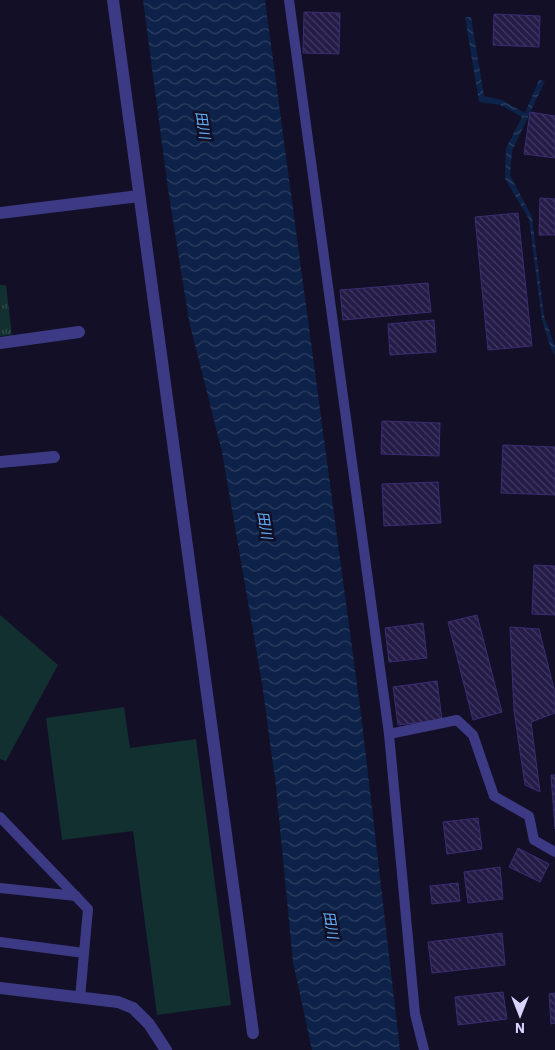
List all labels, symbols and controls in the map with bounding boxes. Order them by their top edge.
water label: 田川 [192,110,214,142]
water label: 田川 [254,510,276,542]
water label: 田川 [320,910,343,942]
north arrow [495,990,545,1040]
text: N [515,1019,525,1037]

